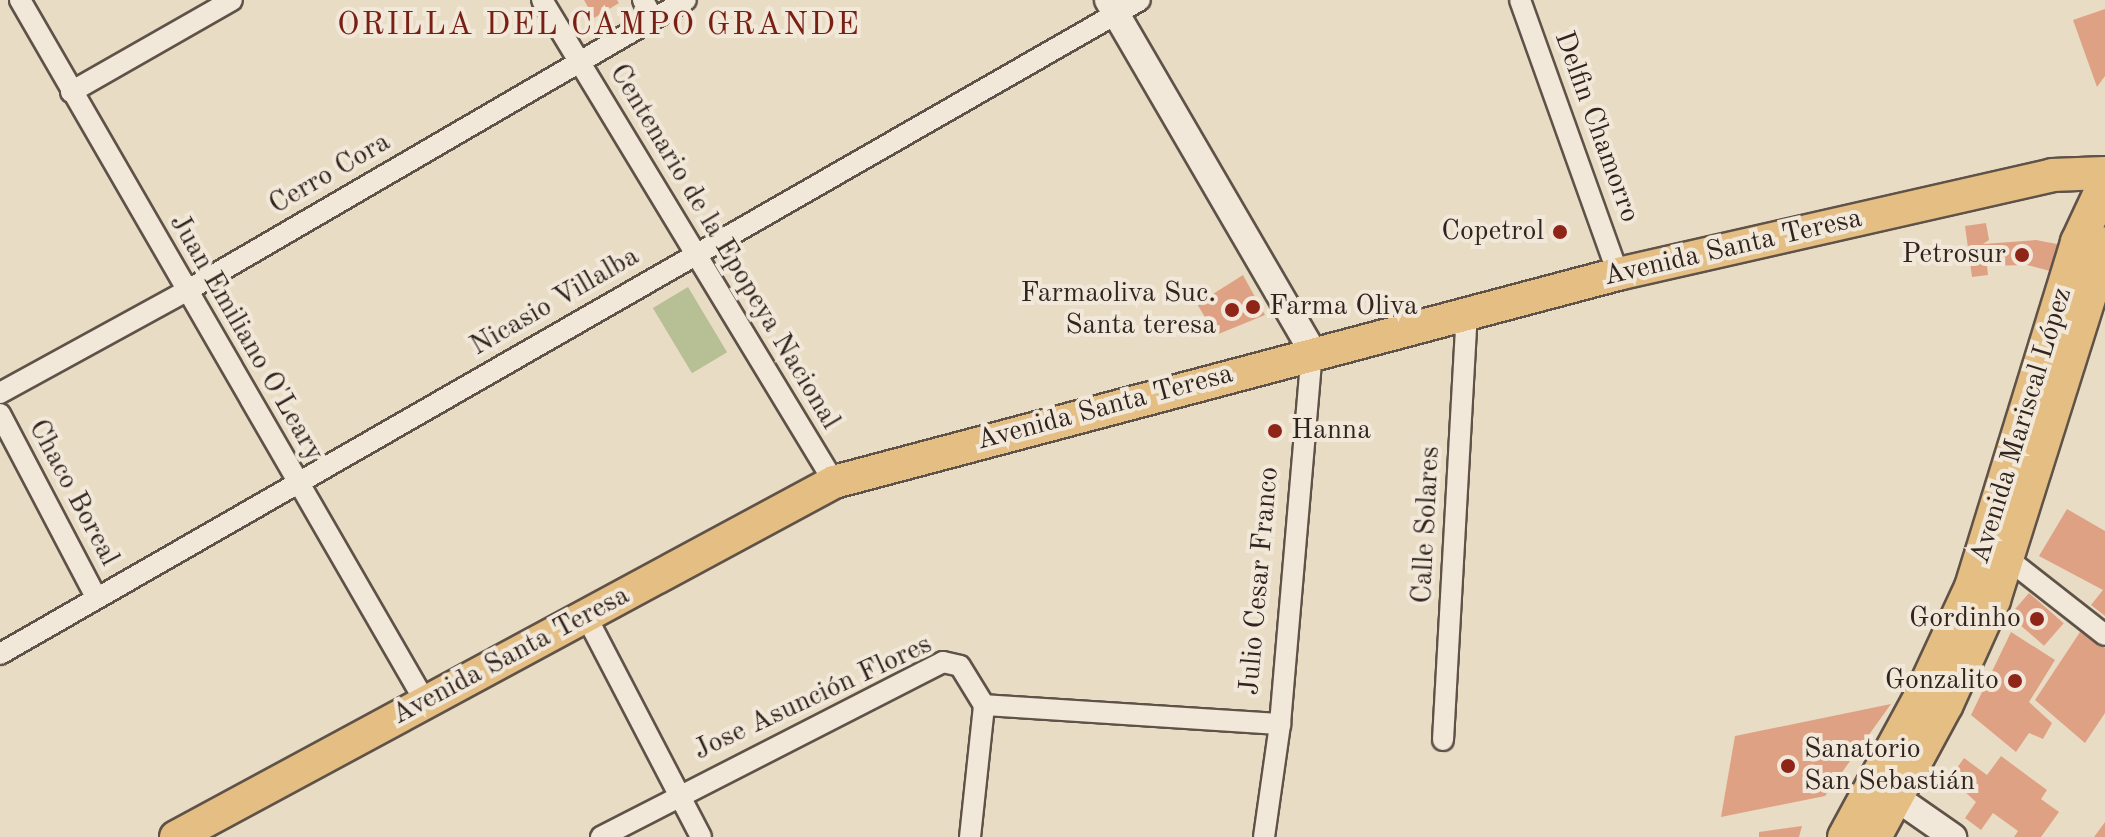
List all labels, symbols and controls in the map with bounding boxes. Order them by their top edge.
district label: ORILLA DEL CAMPO GRANDE [337,7,861,45]
street label: Delfin Chamorro [1546,27,1646,227]
street label: Centenario de la Epopeya Nacional [601,58,847,436]
street label: Cerro Cora [263,126,397,222]
street label: Avenida Santa Teresa [1601,202,1865,294]
street label: Juan Emiliano O'Leary [161,208,331,468]
place label: Copetrol [1441,215,1544,249]
marker: Copetrol [1551,223,1569,241]
place label: Petrosur [1902,238,2006,272]
street label: Nicasio Villalba [465,240,645,364]
marker: Petrosur [2013,246,2031,264]
place label: Farmaoliva Suc. Santa teresa [1021,277,1216,343]
street label: Avenida Mariscal López [1964,284,2080,568]
place label: Farma Oliva [1269,290,1418,324]
marker: Farma Oliva [1244,298,1262,316]
marker: Farmaoliva Suc. Santa teresa [1223,301,1241,319]
street label: Avenida Santa Teresa [973,358,1237,458]
street label: Chaco Boreal [20,414,126,572]
place label: Hanna [1291,414,1371,448]
marker: Hanna [1266,422,1284,440]
street label: Calle Solares [1406,445,1448,605]
street label: Julio Cesar Franco [1233,465,1287,697]
street label: Avenida Santa Teresa [387,579,635,733]
place label: Gordinho [1909,602,2021,636]
marker: Gordinho [2028,610,2046,628]
street label: Jose Asunción Flores [689,628,937,768]
place label: Gonzalito [1885,664,1999,698]
marker: Gonzalito [2006,672,2024,690]
place label: Sanatorio San Sebastián [1804,733,1975,799]
marker: Sanatorio San Sebastián [1779,757,1797,775]

